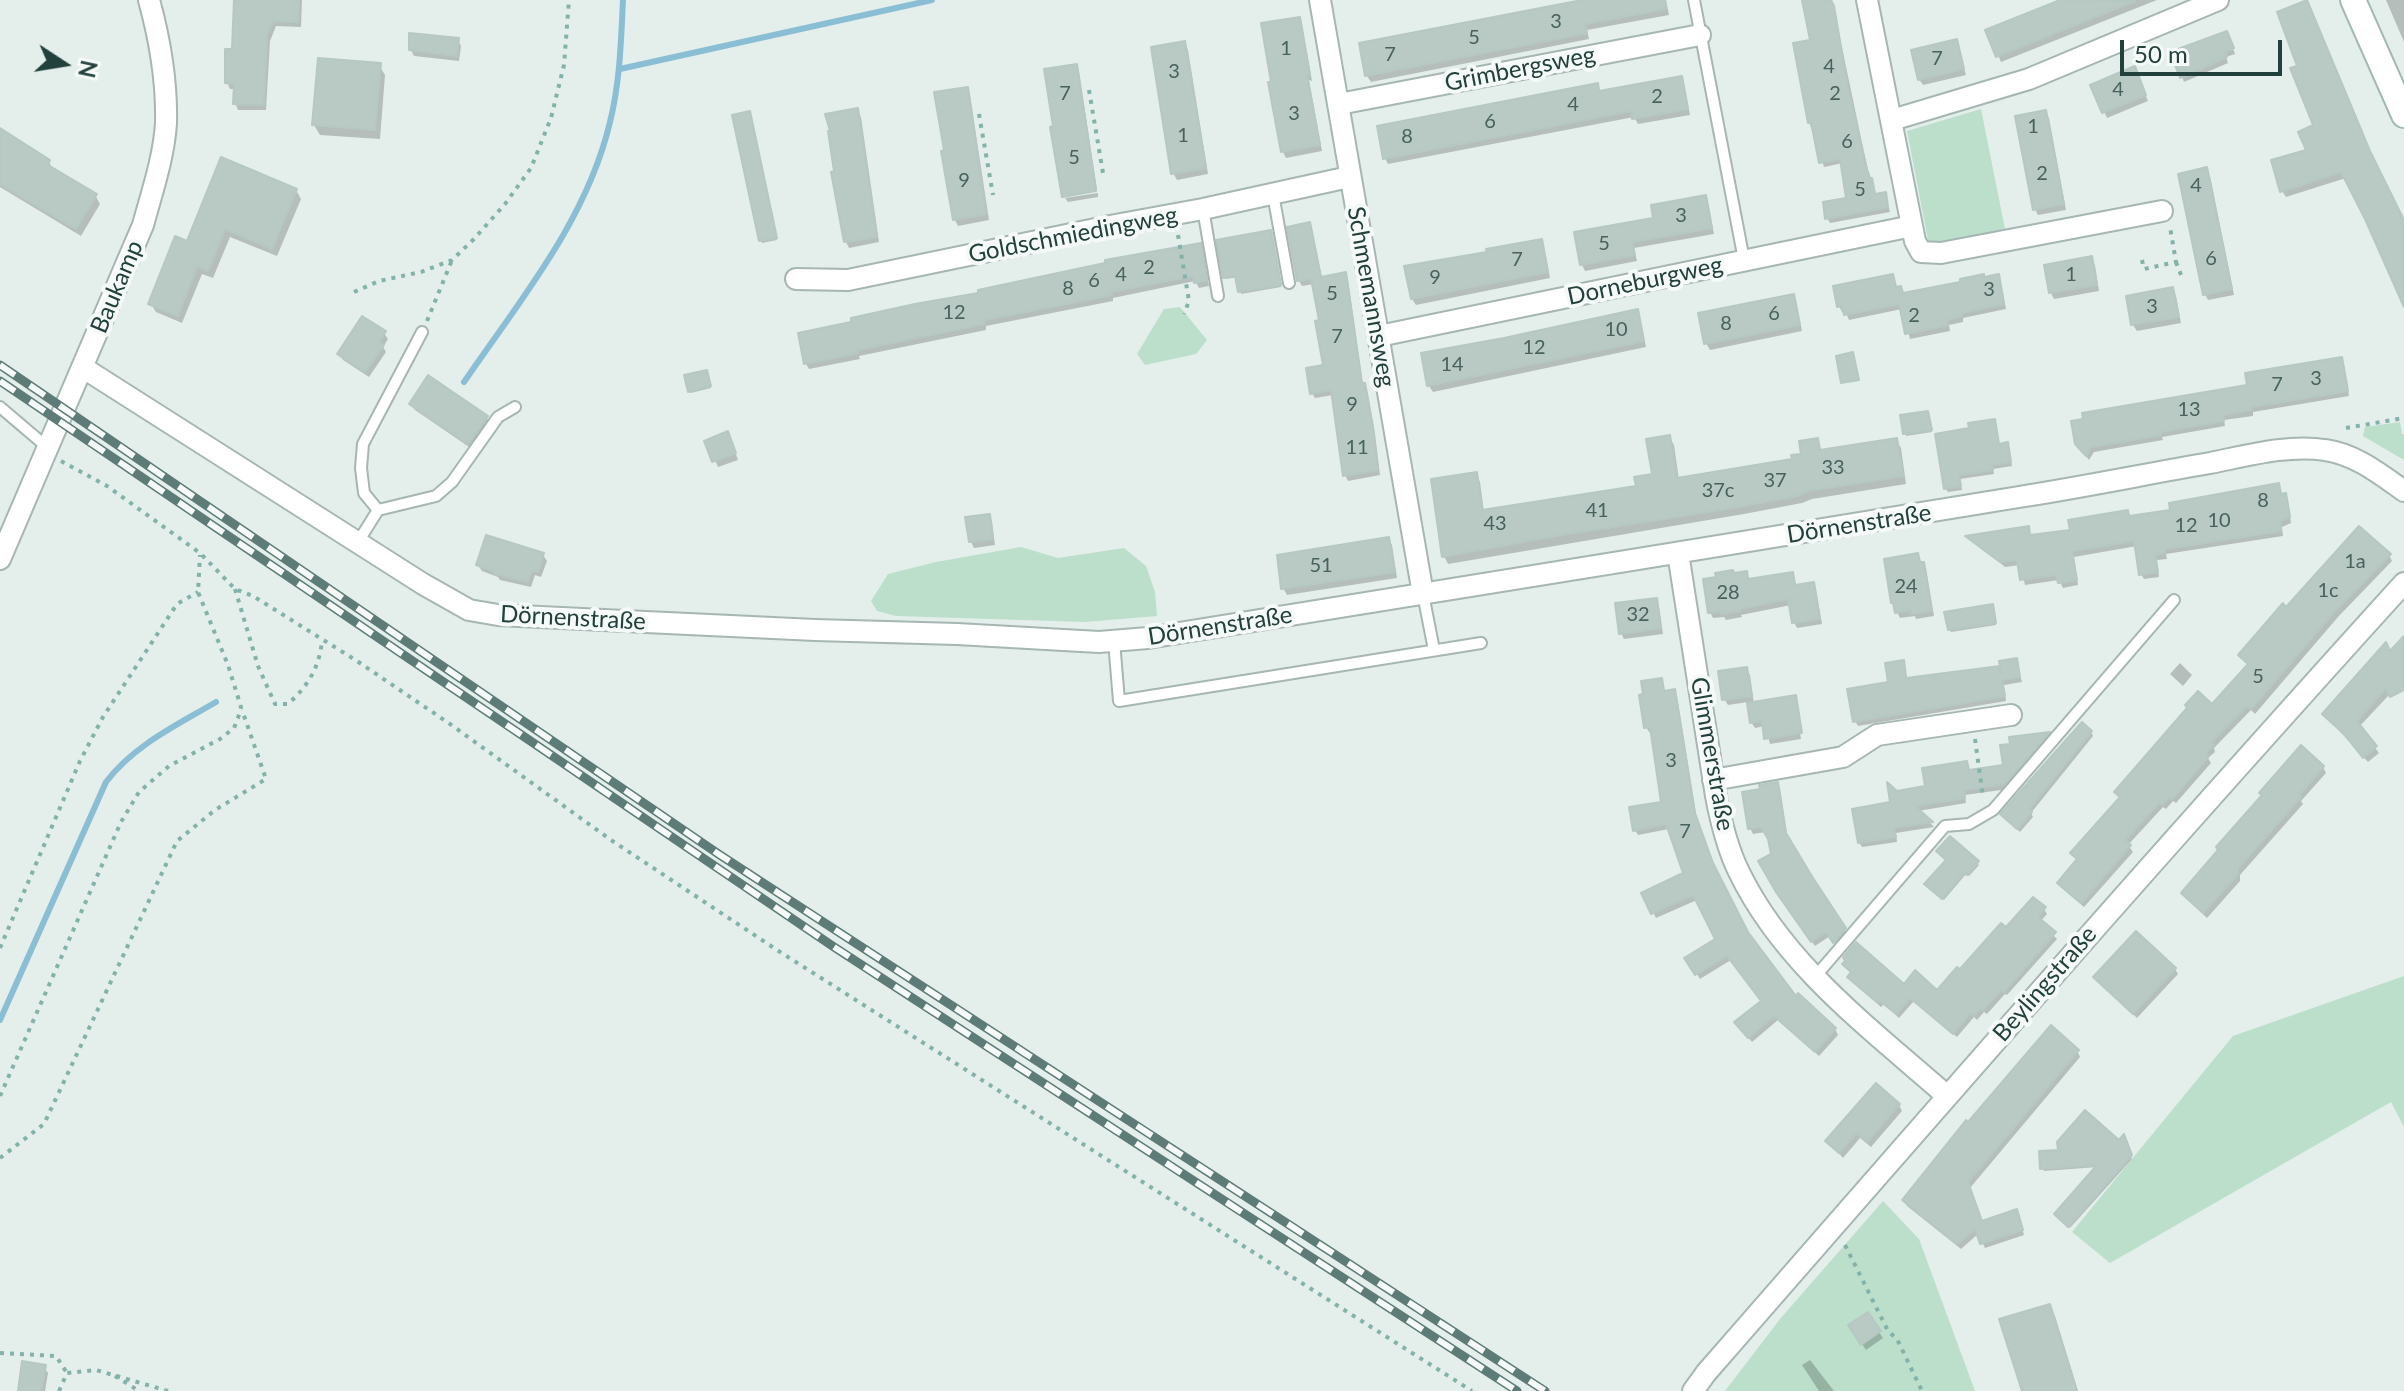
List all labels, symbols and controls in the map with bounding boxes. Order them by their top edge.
house number: 3 [1550,10,1562,34]
north arrow [24,24,104,104]
scale bar [2124,24,2286,74]
house number: 5 [1468,26,1480,50]
house number: 1 [1280,37,1292,61]
text: 50 m [2134,39,2188,68]
street label: Grimbergsweg [1442,40,1598,98]
house number: 7 [1384,43,1396,67]
house number: 7 [1931,47,1943,71]
house number: 4 [1823,55,1835,79]
text: N [73,58,103,80]
house number: 3 [1168,60,1180,84]
house number: 4 [2112,78,2124,102]
house number: 7 [1059,82,1071,106]
house number: 2 [1829,82,1841,106]
house number: 2 [1651,85,1663,109]
house number: 4 [1567,93,1579,117]
house number: 3 [1288,102,1300,126]
house number: 6 [1484,110,1496,134]
house number: 1 [2027,115,2039,139]
house number: 1 [1177,124,1189,148]
house number: 8 [1401,125,1413,149]
house number: 6 [1841,130,1853,154]
house number: 5 [1068,146,1080,170]
house number: 2 [2036,162,2048,186]
house number: 9 [958,169,970,193]
house number: 4 [2190,174,2202,198]
house number: 5 [1854,178,1866,202]
street label: Goldschmiedingweg [966,201,1180,269]
street label: Schmemannsweg [1341,204,1401,390]
house number: 3 [1675,204,1687,228]
house number: 5 [1598,232,1610,256]
street label: Baukamp [85,236,149,338]
house number: 6 [2205,247,2217,271]
house number: 7 [1511,248,1523,272]
street label: Dorneburgweg [1565,250,1725,312]
house number: 2 [1143,256,1155,280]
house number: 4 [1115,263,1127,287]
house number: 1 [2065,263,2077,287]
house number: 9 [1429,266,1441,290]
house number: 6 [1088,269,1100,293]
house number: 8 [1062,277,1074,301]
house number: 3 [1983,278,1995,302]
house number: 5 [1326,282,1338,306]
house number: 3 [2146,295,2158,319]
house number: 12 [942,301,966,325]
house number: 6 [1768,302,1780,326]
house number: 2 [1908,304,1920,328]
house number: 8 [1720,312,1732,336]
house number: 10 [1604,318,1628,342]
house number: 7 [1331,325,1343,349]
house number: 12 [1522,336,1546,360]
house number: 14 [1440,353,1464,377]
house number: 3 [2310,367,2322,391]
house number: 7 [2271,373,2283,397]
house number: 9 [1346,393,1358,417]
house number: 13 [2177,398,2201,422]
house number: 11 [1345,436,1369,460]
house number: 33 [1821,456,1845,480]
house number: 37 [1763,469,1787,493]
house number: 37c [1702,479,1734,503]
house number: 8 [2257,489,2269,513]
street label: Dörnenstraße [1785,498,1933,550]
house number: 41 [1585,499,1609,523]
house number: 10 [2207,509,2231,533]
house number: 43 [1483,512,1507,536]
house number: 12 [2174,514,2198,538]
house number: 1a [2344,550,2366,574]
house number: 51 [1309,554,1333,578]
house number: 24 [1894,575,1918,599]
house number: 1c [2317,579,2339,603]
house number: 28 [1716,581,1740,605]
street label: Dörnenstraße [499,600,647,636]
street label: Dörnenstraße [1146,600,1294,652]
house number: 32 [1626,603,1650,627]
house number: 5 [2252,665,2264,689]
street label: Glimmerstraße [1684,675,1740,833]
house number: 3 [1665,749,1677,773]
house number: 7 [1679,820,1691,844]
street label: Beylingstraße [1987,920,2103,1048]

